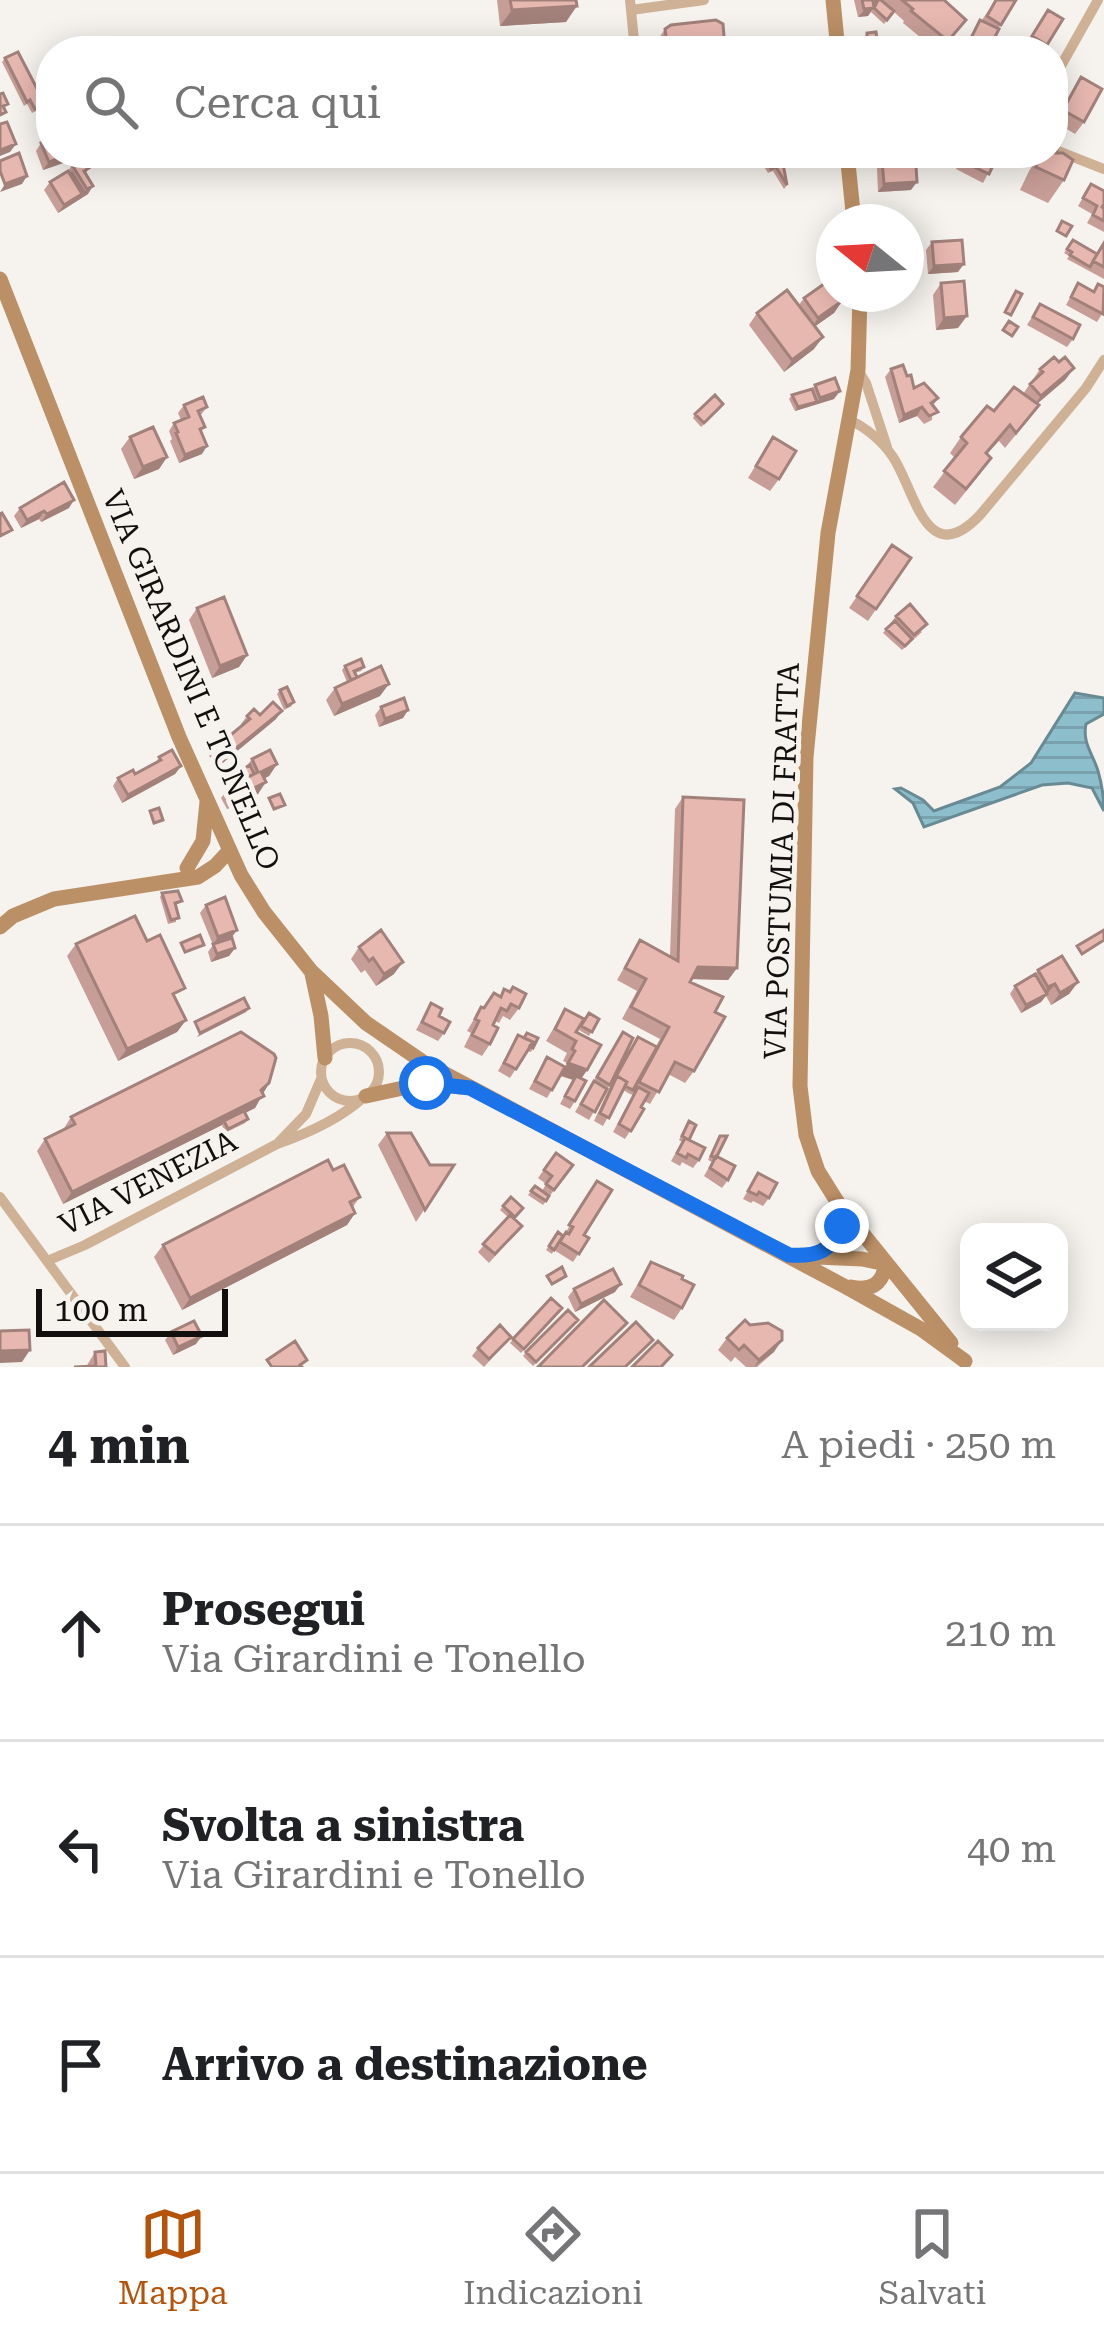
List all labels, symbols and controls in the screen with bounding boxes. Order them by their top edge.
search box [36,36,1068,168]
icon: search [78,69,144,135]
text: Cerca qui [174,76,381,129]
north arrow [816,204,924,312]
street label: VIA GIRARDINI E TONELLO [95,484,288,875]
street label: VIA POSTUMIA DI FRATTA [757,662,806,1060]
route start [399,1056,453,1110]
street label: VIA VENEZIA [53,1123,243,1242]
route end [815,1199,869,1253]
map controls [960,1223,1068,1331]
button: layers [960,1223,1068,1331]
scale bar [36,1283,228,1336]
text: 100 m [54,1290,148,1329]
text: 4 min [48,1416,190,1475]
text: A piedi · 250 m [781,1422,1056,1468]
text: Prosegui [162,1583,365,1636]
icon: ahead [48,1600,114,1666]
text: 210 m [945,1610,1056,1656]
text: Via Girardini e Tonello [162,1636,586,1682]
text: Svolta a sinistra [162,1799,524,1852]
icon: left [48,1816,114,1882]
text: 40 m [967,1826,1056,1872]
text: Via Girardini e Tonello [162,1852,586,1898]
icon: arrive [48,2032,114,2098]
text: Arrivo a destinazione [162,2038,648,2091]
tab: Mappa [118,2201,228,2312]
tab: Indicazioni [463,2201,643,2312]
tab: Salvati [879,2201,986,2312]

